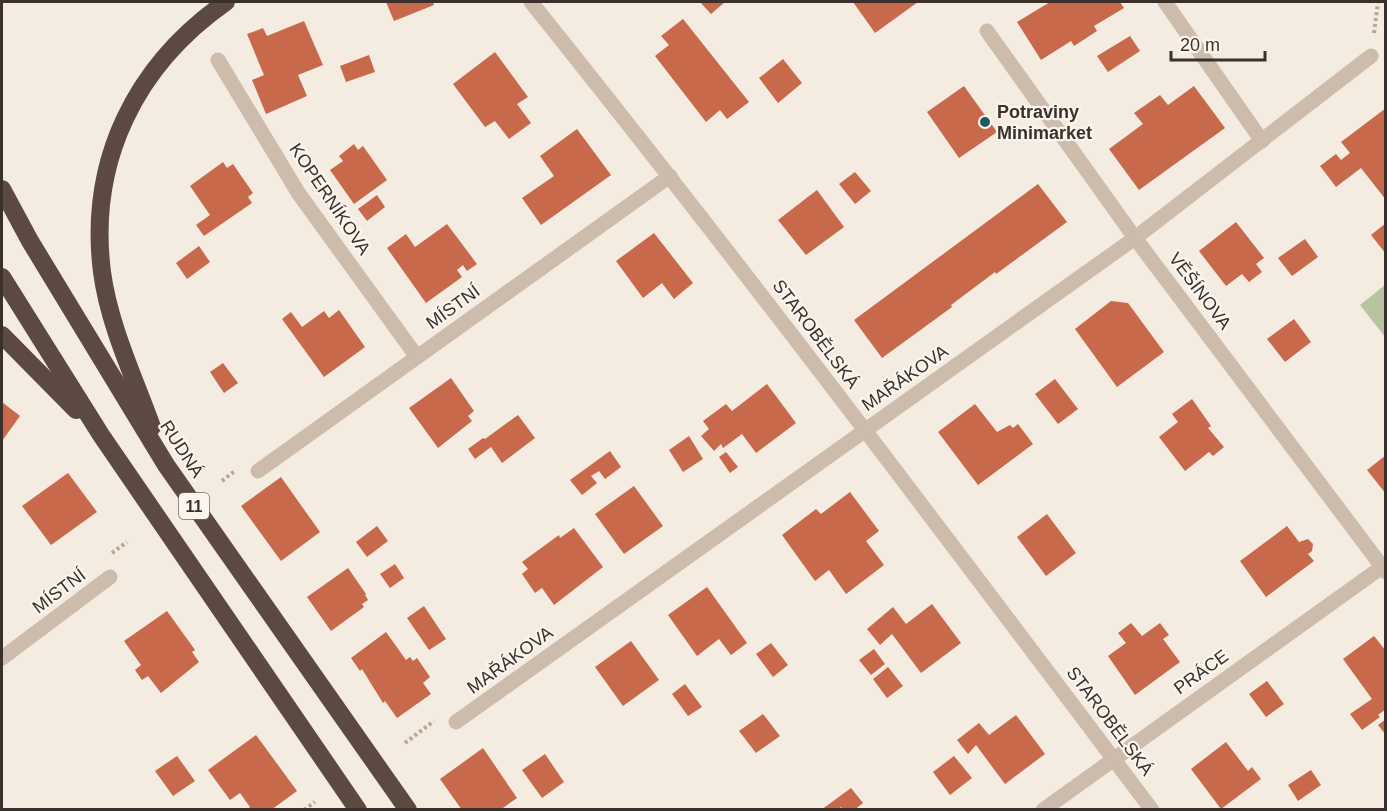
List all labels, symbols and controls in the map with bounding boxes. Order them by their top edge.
scale bar [1171,24,1266,62]
text: 20 m [1180,35,1220,55]
place label: Potraviny Minimarket [997,102,1092,143]
marker: Potraviny Minimarket [978,115,992,129]
street label: KOPERNÍKOVA [285,140,375,258]
street label: VĚŠÍNOVA [1165,248,1236,333]
street label: STAROBĚLSKÁ [769,276,863,392]
street label: MÍSTNÍ [422,281,484,333]
street label: MAŘÁKOVA [858,341,952,415]
street label: RUDNÁ [156,417,208,481]
road number: 11 [179,493,209,519]
street label: MÍSTNÍ [29,565,89,617]
street label: MAŘÁKOVA [463,622,557,698]
street label: PRÁCE [1170,646,1232,698]
street label: STAROBĚLSKÁ [1063,663,1157,779]

